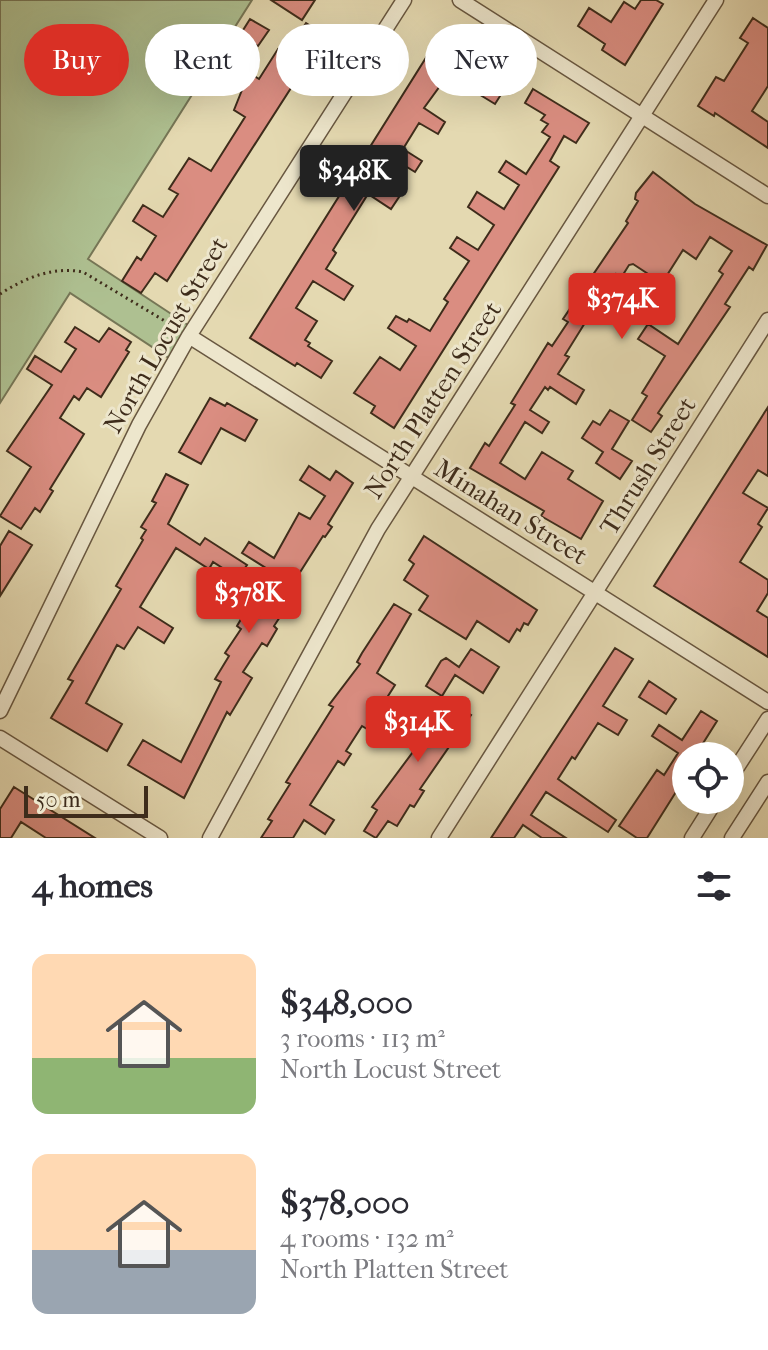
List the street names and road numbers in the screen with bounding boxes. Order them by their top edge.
street label: North Locust Street [97,231,235,439]
street label: North Platten Street [358,295,509,504]
street label: Thrush Street [593,391,703,541]
street label: Minahan Street [429,453,594,572]

